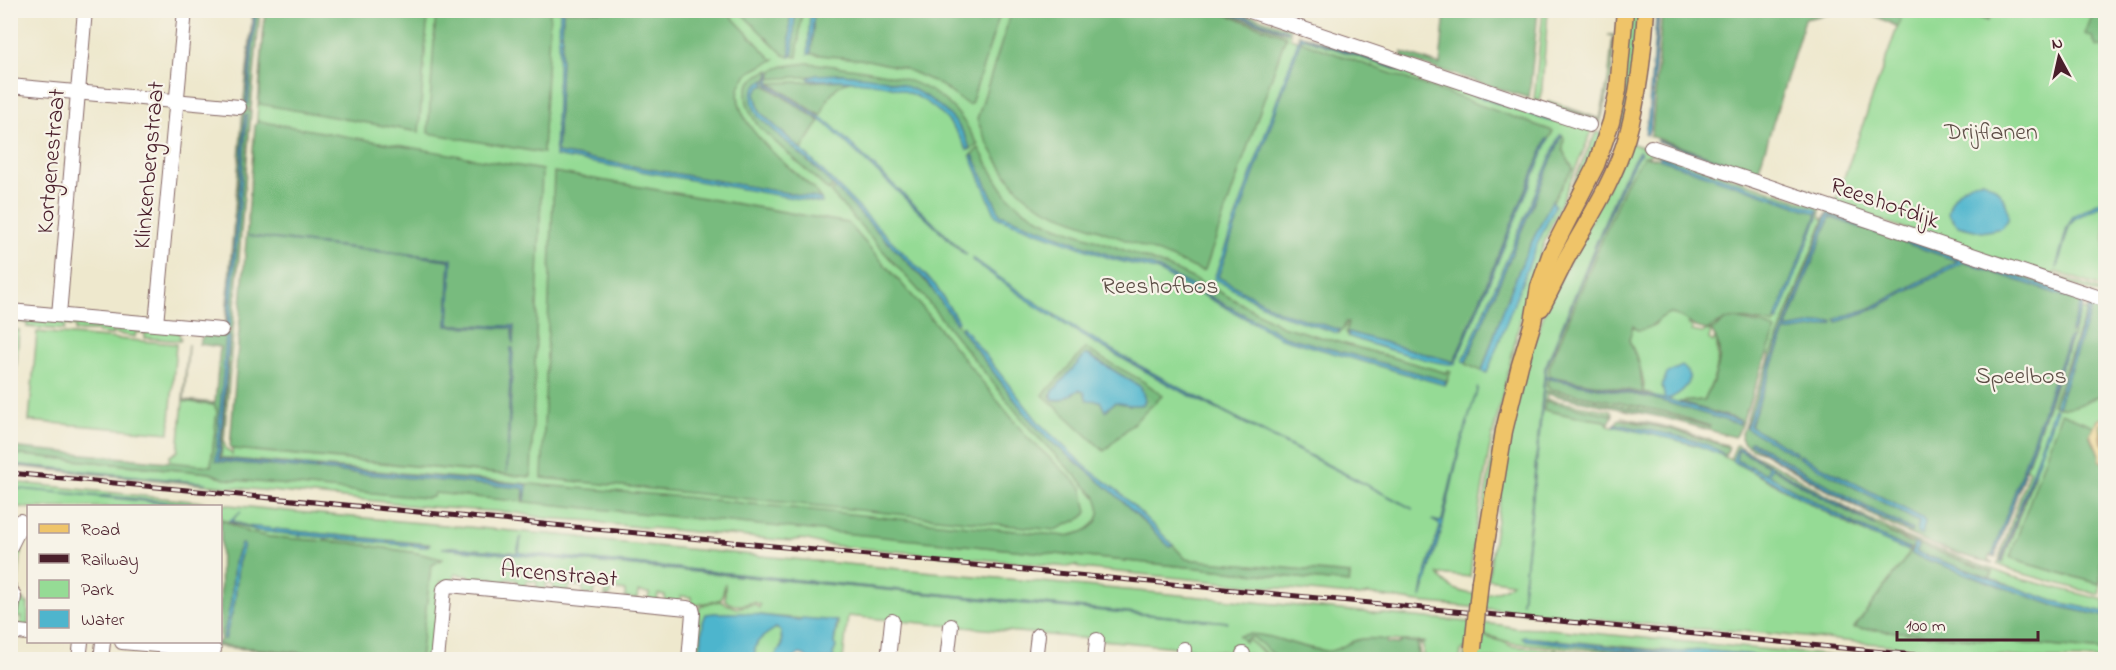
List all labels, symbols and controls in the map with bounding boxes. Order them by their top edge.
north arrow [2029,27,2089,87]
text: N [2050,31,2064,57]
street label: Klinkenbergstraat [126,80,175,251]
street label: Kortgenestraat [29,87,76,235]
park label: Drijflanen [1943,116,2038,151]
street label: Reeshofdijk [1825,169,1944,240]
park label: Reeshofbos [1102,270,1218,305]
park label: Speelbos [1975,360,2067,395]
legend [27,505,222,643]
text: Road [81,518,120,544]
text: Railway [81,548,138,574]
street label: Arcenstraat [499,553,619,598]
text: Park [81,578,114,604]
scale bar [1897,604,2038,642]
text: Water [81,608,125,634]
text: 100 m [1906,614,1946,640]

